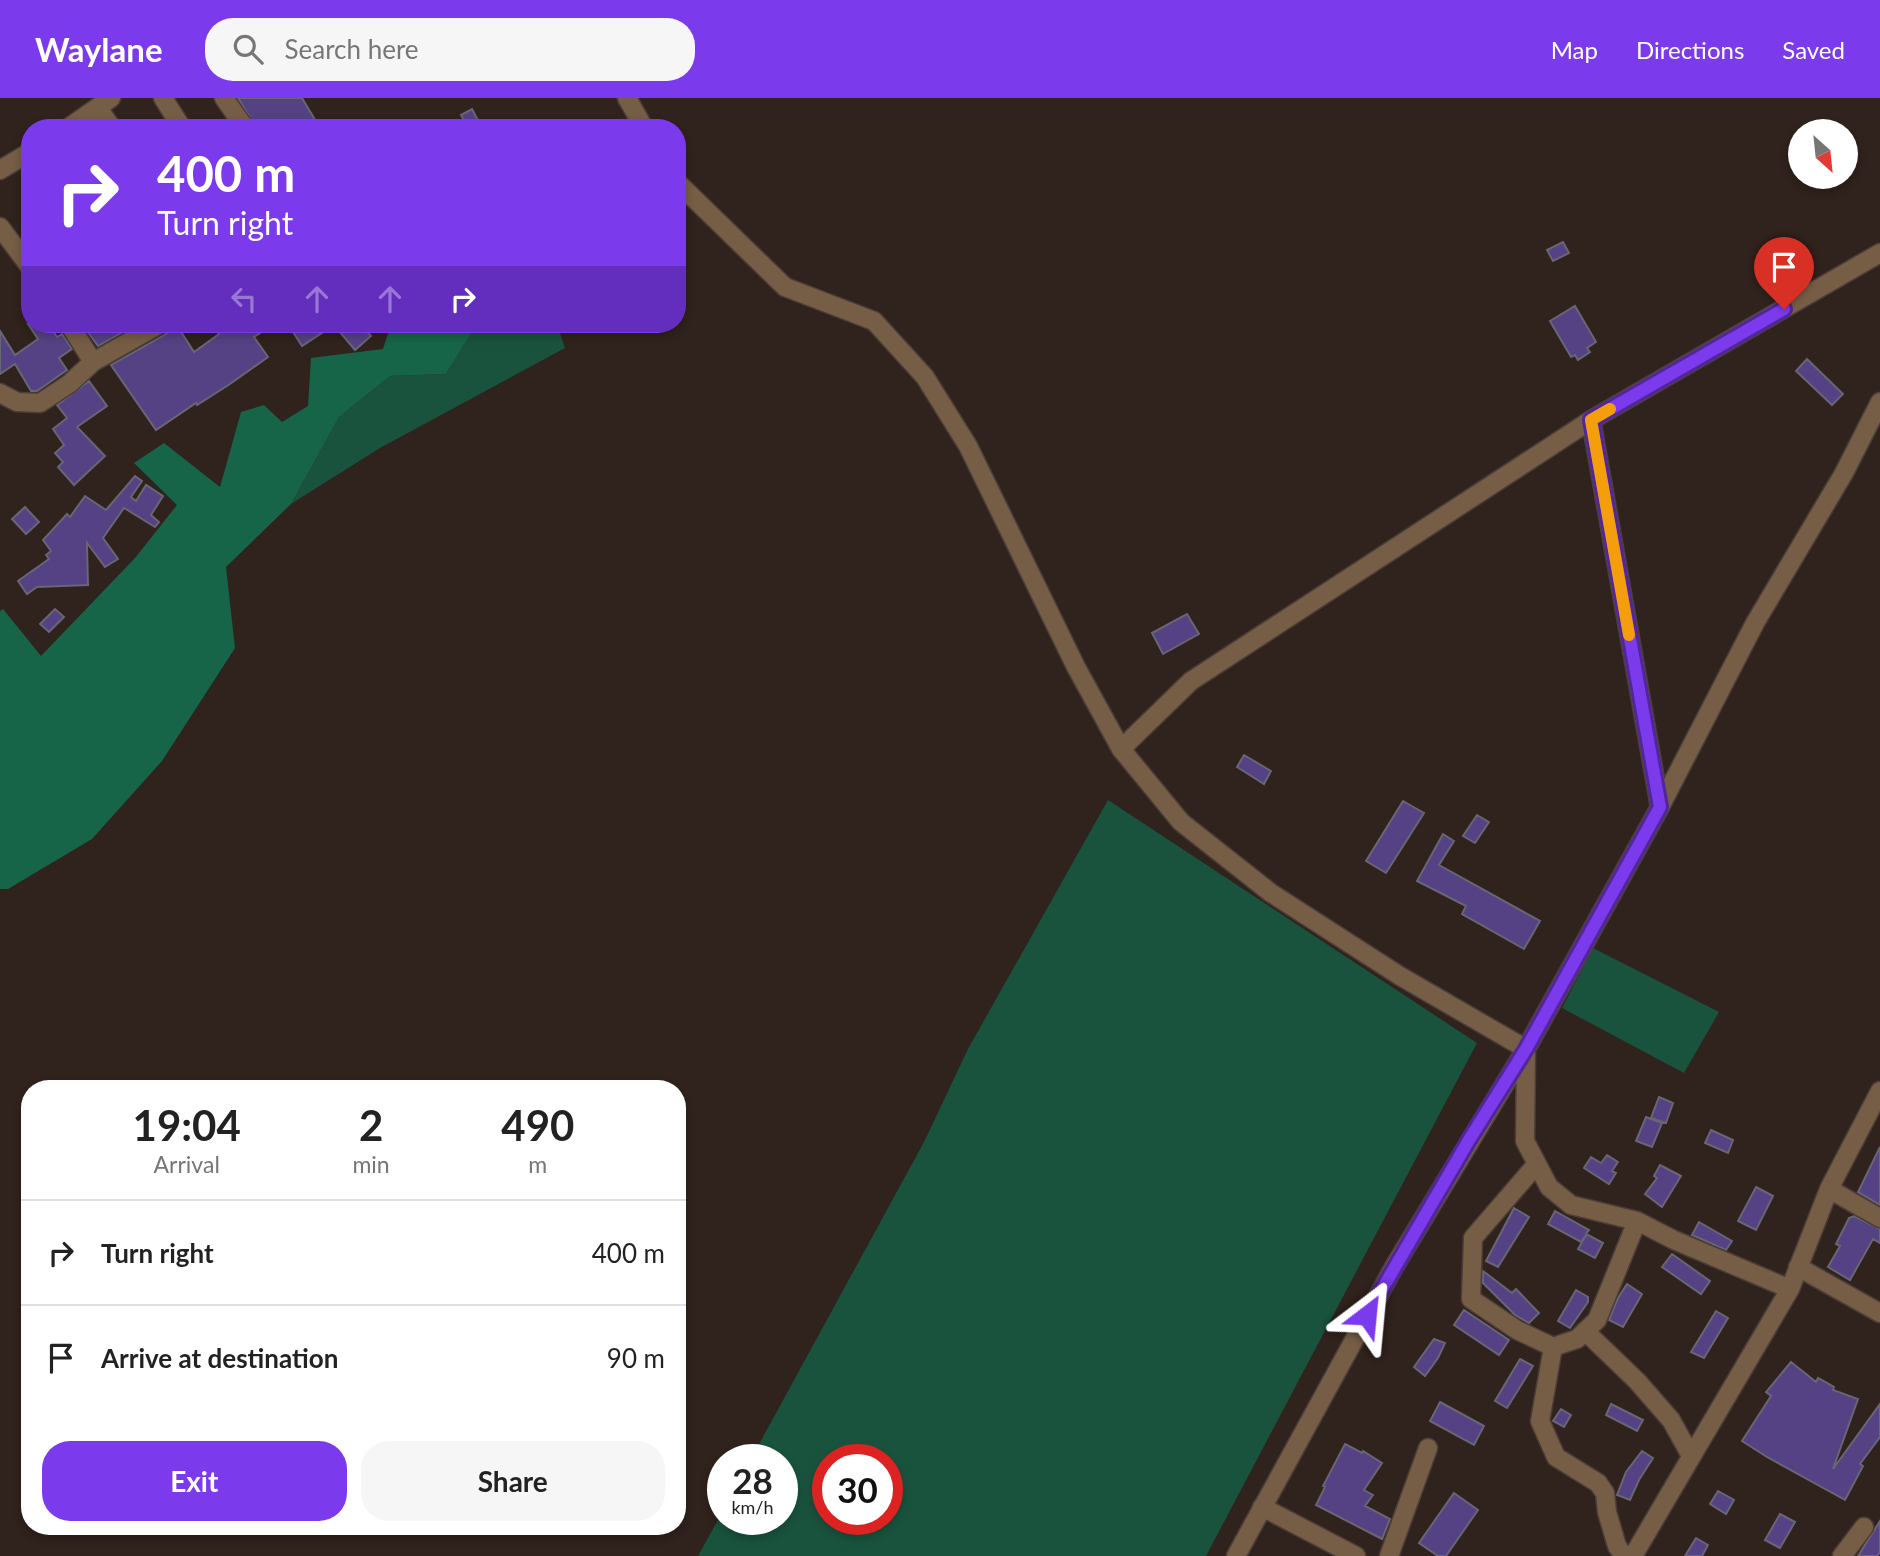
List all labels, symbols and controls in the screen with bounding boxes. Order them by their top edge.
search box [205,18,695,81]
text: Waylane [35,29,163,69]
icon: search [229,30,267,68]
text: Search here [285,33,419,65]
text: Map [1551,35,1598,64]
text: Directions [1636,35,1744,64]
text: Saved [1782,35,1845,64]
north arrow [1788,119,1858,189]
map controls [1788,119,1858,189]
text: 400 m [157,144,295,202]
icon: right [42,147,133,238]
text: Turn right [157,203,293,242]
pin [1754,237,1814,309]
icon: arrive [1765,248,1803,286]
icon: left [225,280,263,318]
icon: ahead [298,280,336,318]
icon: ahead [371,280,409,318]
icon: right [444,280,482,318]
text: 19:04 [133,1100,241,1150]
text: 2 [359,1100,383,1150]
text: 490 [501,1100,574,1150]
text: Arrival [154,1150,220,1178]
text: min [352,1150,390,1178]
text: m [528,1150,547,1178]
icon: right [42,1234,80,1272]
text: Turn right [101,1237,214,1269]
text: 400 m [592,1237,665,1269]
position arrow [1330,1278,1404,1352]
icon: arrive [42,1339,80,1377]
text: Arrive at destination [101,1342,338,1374]
text: 90 m [607,1342,665,1374]
button: Exit [42,1441,347,1521]
button: Share [361,1441,665,1521]
speed limit sign: 30 [812,1444,903,1535]
text: 28 [732,1459,773,1501]
text: km/h [731,1496,774,1518]

